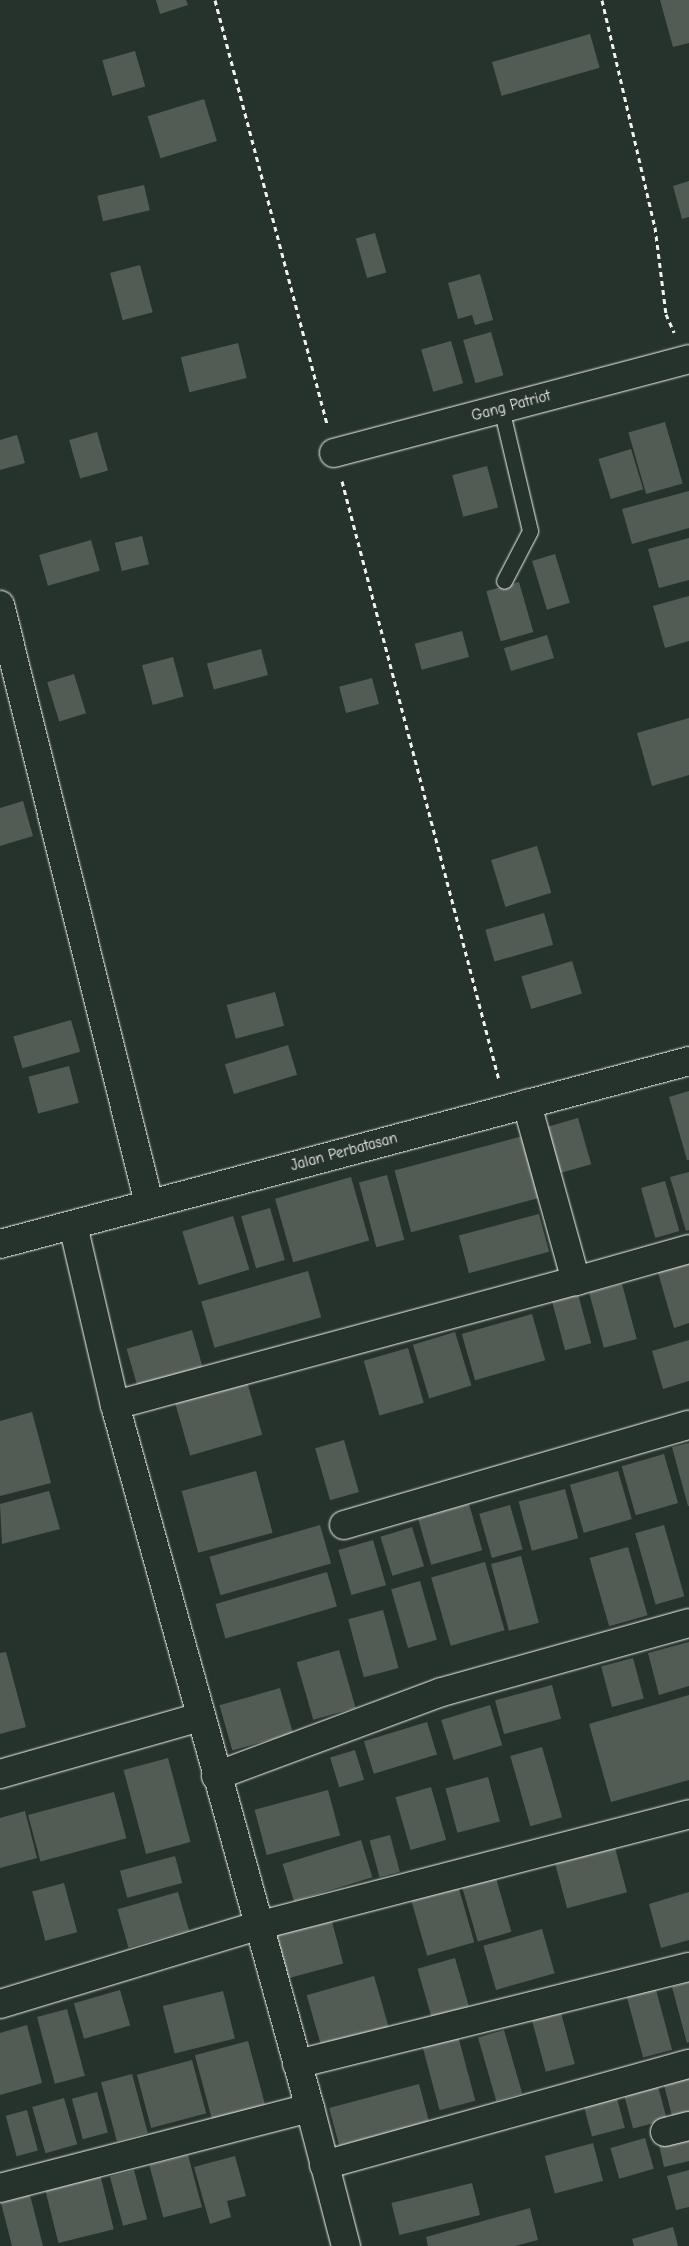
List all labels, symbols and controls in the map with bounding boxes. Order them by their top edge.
street label: Gang Patriot [470,387,552,425]
street label: Jalan Perbatasan [289,1129,399,1175]

